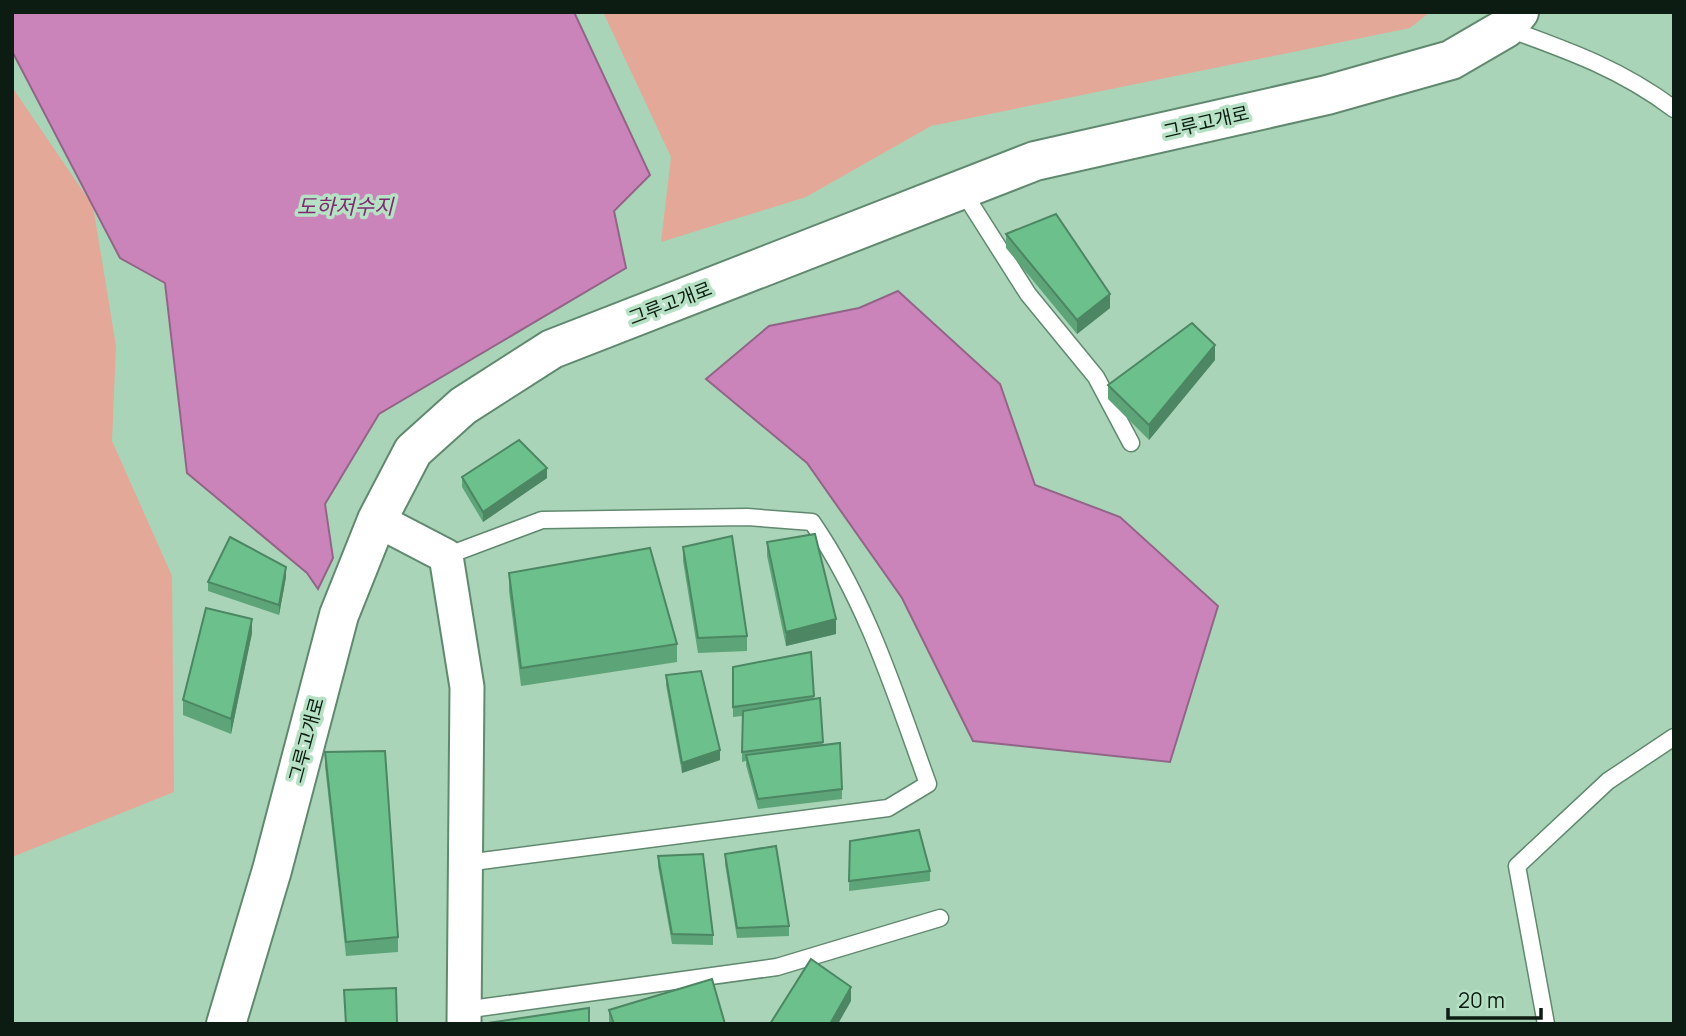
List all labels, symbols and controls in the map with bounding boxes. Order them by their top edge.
street label: 그루고개로 [1160,100,1252,144]
water label: 도하저수지 [297,192,395,220]
street label: 그루고개로 [625,275,715,331]
street label: 그루고개로 [282,694,330,786]
scale bar [1448,976,1541,1020]
text: 20 m [1458,986,1505,1014]

